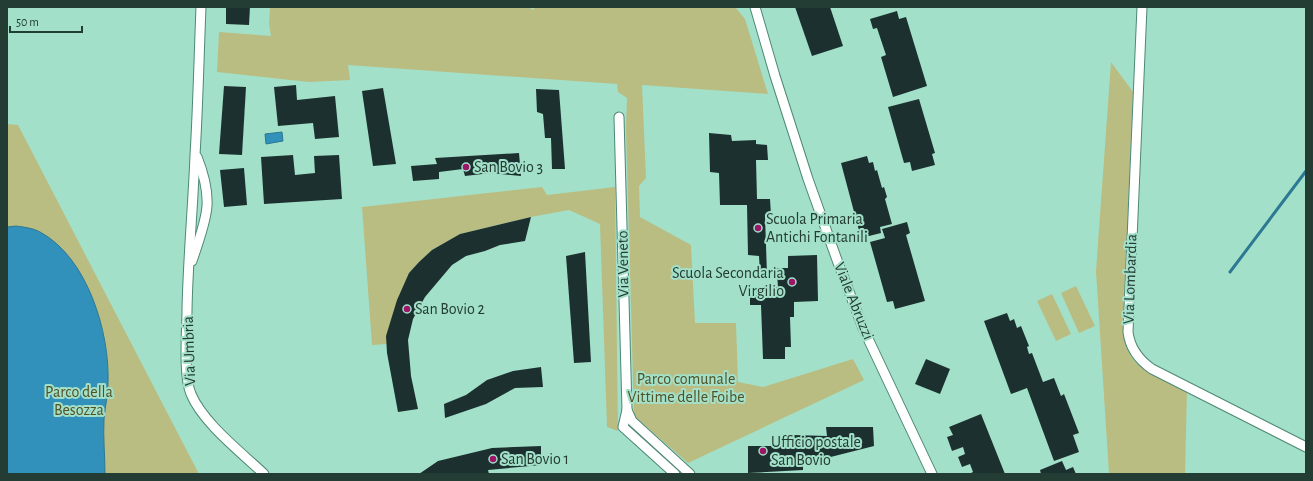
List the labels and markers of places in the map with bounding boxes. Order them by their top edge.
place label: San Bovio 3 [474,159,543,175]
marker: San Bovio 3 [461,162,471,172]
place label: Scuola Primaria Antichi Fontanili [766,211,868,245]
marker: Scuola Primaria Antichi Fontanili [753,223,763,233]
place label: Scuola Secondaria Virgilio [672,265,784,299]
marker: Scuola Secondaria Virgilio [787,277,797,287]
place label: San Bovio 2 [415,301,485,317]
marker: San Bovio 2 [402,304,412,314]
place label: Ufficio postale San Bovio [771,434,861,468]
marker: Ufficio postale San Bovio [758,446,768,456]
place label: San Bovio 1 [501,451,569,467]
marker: San Bovio 1 [488,454,498,464]

